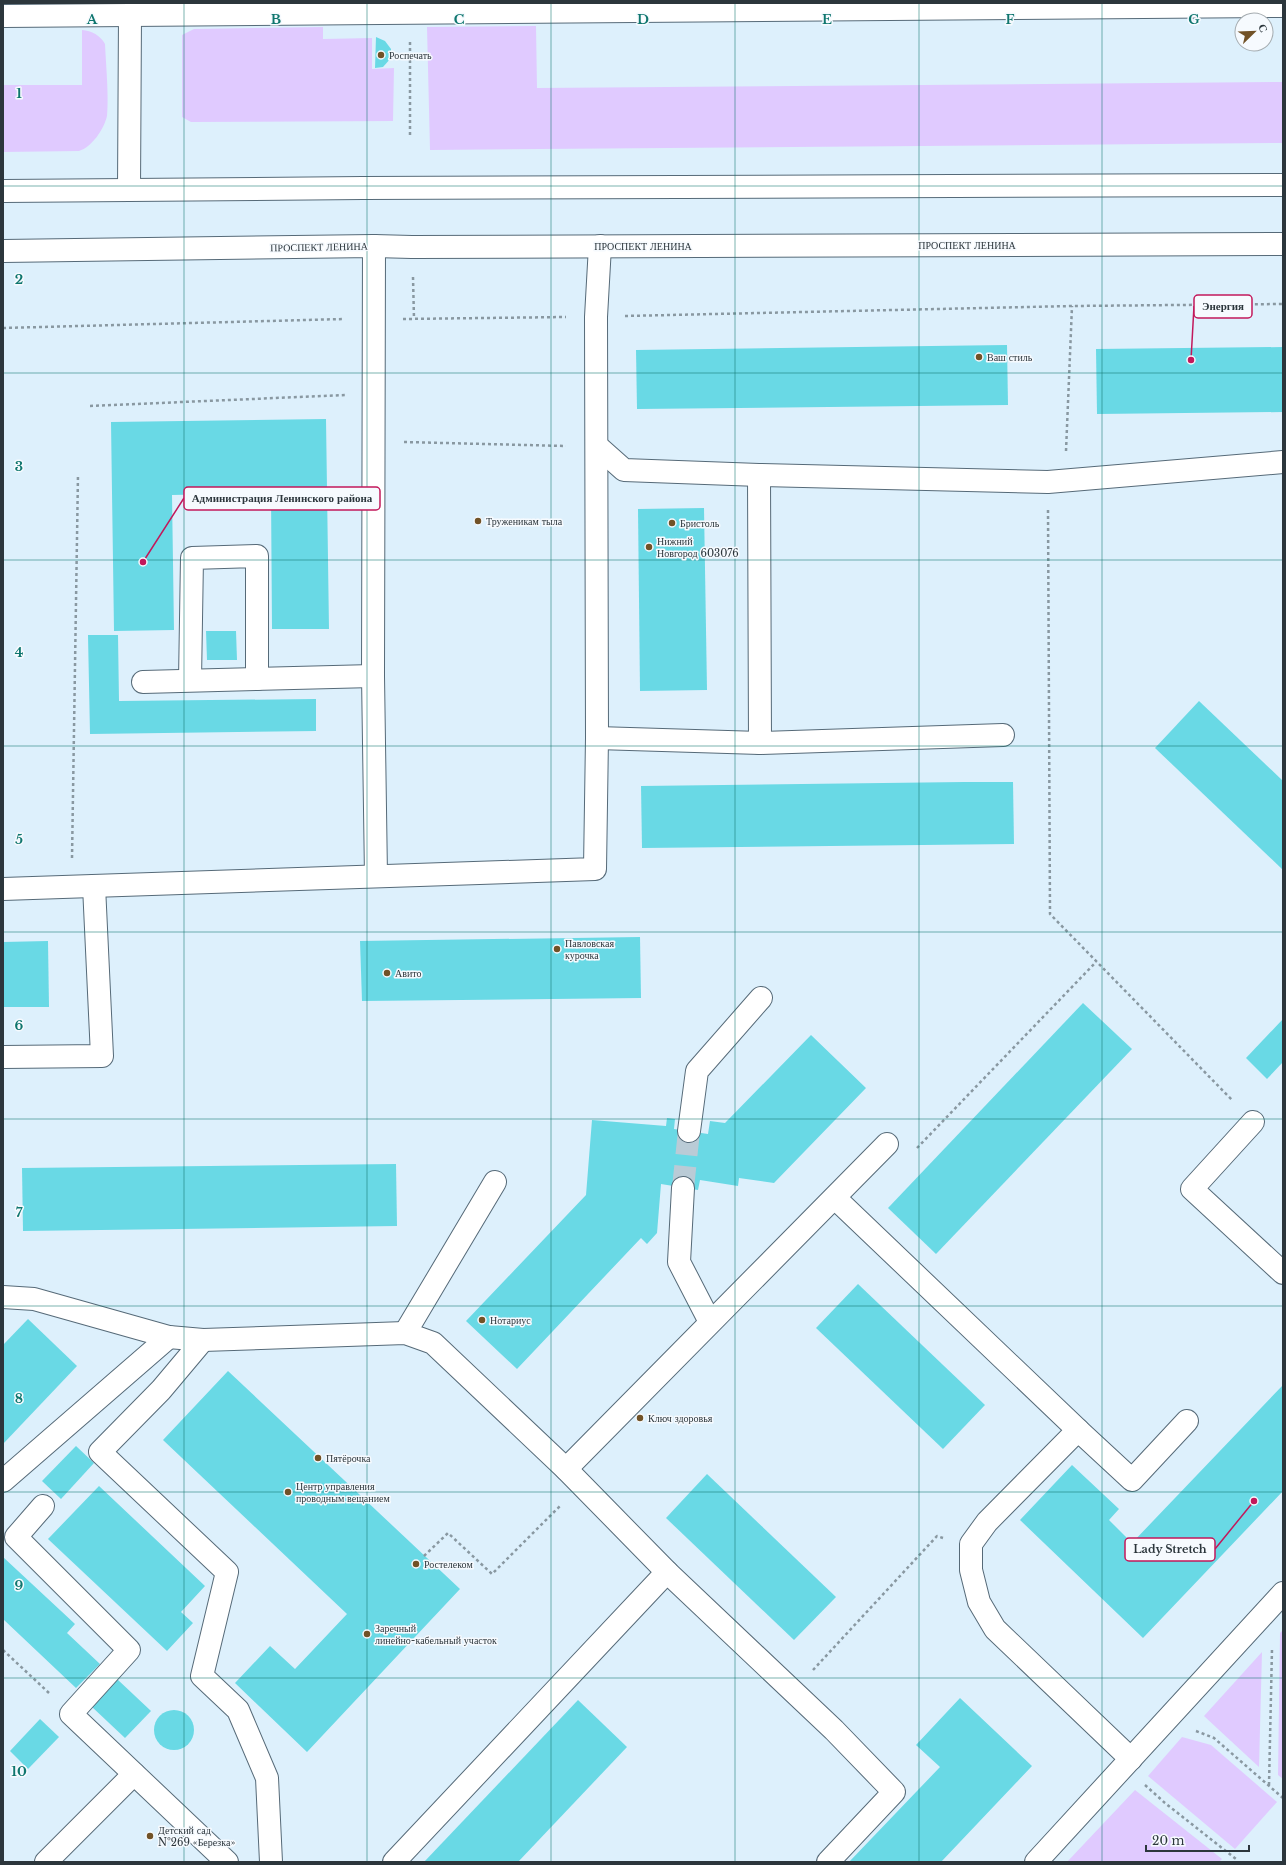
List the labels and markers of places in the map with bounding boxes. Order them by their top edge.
place label: Роспечать [389,49,432,62]
marker: Роспечать [376,50,386,60]
callout: Энергия [1194,295,1252,318]
place label: Ваш стиль [987,351,1033,364]
marker: Ваш стиль [974,352,984,362]
callout: Администрация Ленинского района [184,487,380,510]
place label: Труженикам тыла [486,515,563,528]
marker: Труженикам тыла [473,516,483,526]
place label: Бристоль [680,517,720,530]
marker: Бристоль [667,518,677,528]
place label: Нижний Новгород 603076 [657,535,739,560]
marker: Нижний Новгород 603076 [644,542,654,552]
place label: Павловская курочка [565,937,614,962]
marker: Павловская курочка [552,944,562,954]
place label: Авито [395,967,422,980]
marker: Авито [382,968,392,978]
place label: Нотариус [490,1314,531,1327]
marker: Нотариус [477,1315,487,1325]
place label: Ключ здоровья [648,1412,713,1425]
marker: Ключ здоровья [635,1413,645,1423]
place label: Пятёрочка [326,1452,371,1465]
marker: Пятёрочка [313,1453,323,1463]
place label: Центр управления проводным вещанием [296,1480,390,1505]
marker: Центр управления проводным вещанием [283,1487,293,1497]
callout: Lady Stretch [1125,1538,1215,1561]
place label: Ростелеком [424,1558,473,1571]
marker: Ростелеком [411,1559,421,1569]
place label: Заречный линейно-кабельный участок [375,1622,497,1647]
marker: Заречный линейно-кабельный участок [362,1629,372,1639]
place label: Детский сад №269 «Березка» [158,1824,235,1849]
marker: Детский сад №269 «Березка» [145,1831,155,1841]

